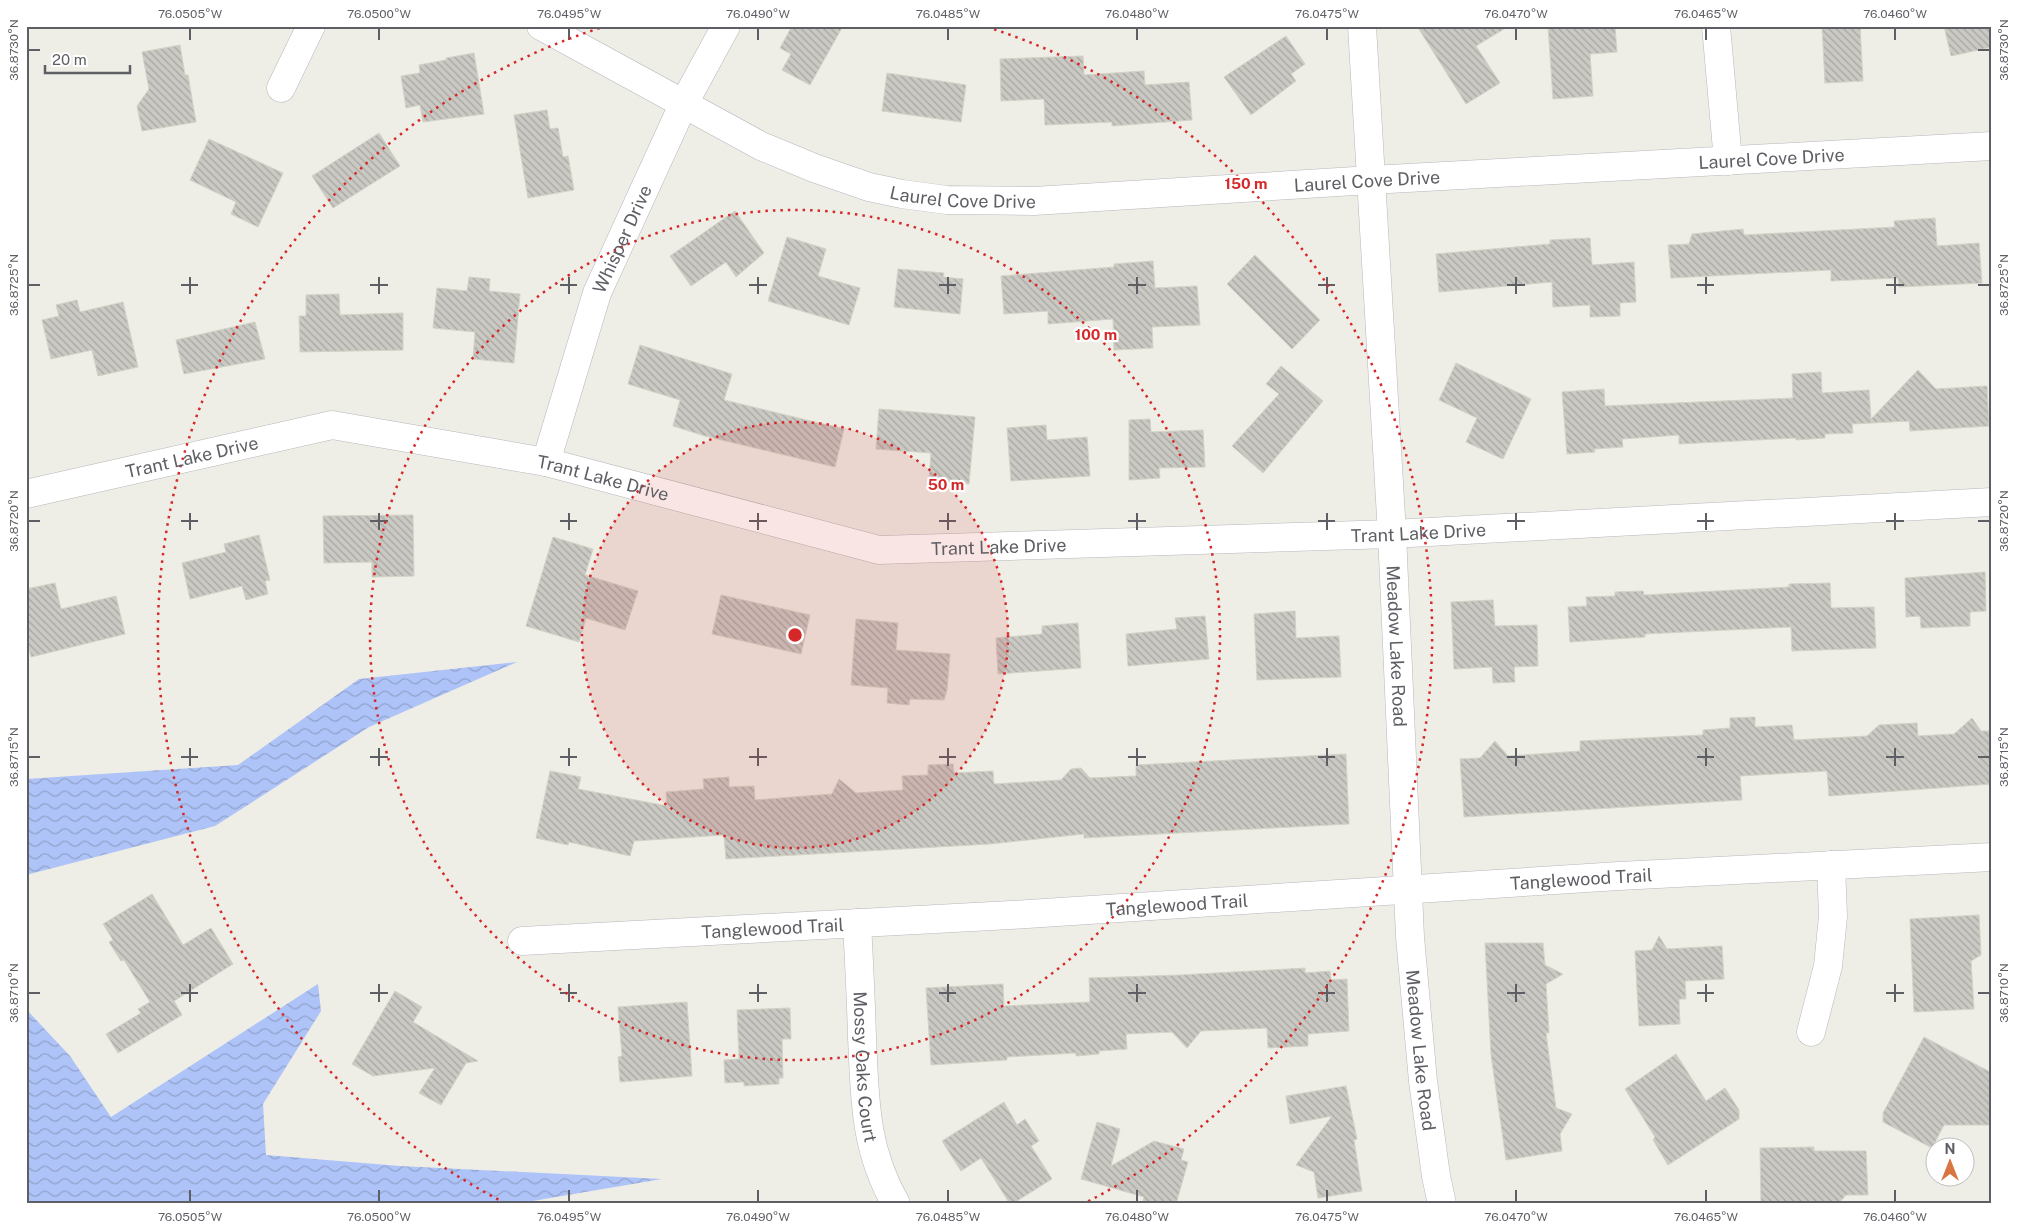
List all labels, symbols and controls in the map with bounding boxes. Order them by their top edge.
text: 76.0505°W [158,7,223,21]
text: 76.0500°W [347,7,411,21]
text: 76.0495°W [537,7,602,21]
text: 76.0490°W [726,7,790,21]
text: 76.0485°W [916,7,981,21]
text: 76.0480°W [1105,7,1170,21]
text: 76.0475°W [1295,7,1360,21]
text: 76.0470°W [1484,7,1548,21]
text: 76.0465°W [1674,7,1739,21]
text: 76.0460°W [1863,7,1927,21]
text: 36.8730°N [7,19,21,81]
text: 36.8730°N [1997,19,2011,81]
scale bar [45,42,130,74]
text: 20 m [52,51,87,68]
street label: Laurel Cove Drive [1698,144,1845,173]
street label: Laurel Cove Drive [1293,166,1441,195]
text: 150 m [1224,175,1268,192]
street label: Laurel Cove Drive [888,181,1036,212]
street label: Whisper Drive [588,182,656,296]
text: 36.8725°N [7,254,21,316]
text: 36.8725°N [1997,254,2011,316]
text: 100 m [1075,326,1117,343]
street label: Trant Lake Drive [123,431,260,482]
street label: Trant Lake Drive [536,450,671,505]
text: 50 m [928,476,964,493]
text: 36.8720°N [7,490,21,552]
text: 36.8720°N [1997,490,2011,552]
street label: Trant Lake Drive [1350,518,1487,546]
street label: Trant Lake Drive [931,534,1067,559]
street label: Meadow Lake Road [1383,565,1411,727]
centre of rings [786,626,804,644]
text: 36.8715°N [7,727,21,787]
text: 36.8715°N [1997,727,2011,787]
street label: Tanglewood Trail [1509,864,1653,893]
street label: Tanglewood Trail [1105,889,1249,919]
street label: Tanglewood Trail [701,913,844,942]
text: 36.8710°N [7,963,21,1023]
text: 36.8710°N [1997,963,2011,1023]
street label: Meadow Lake Road [1402,969,1440,1132]
street label: Mossy Oaks Court [850,991,882,1144]
north arrow [1926,1138,1976,1188]
text: N [1945,1141,1955,1157]
text: 76.0505°W [158,1210,223,1224]
text: 76.0500°W [347,1210,411,1224]
text: 76.0495°W [537,1210,602,1224]
text: 76.0490°W [726,1210,790,1224]
text: 76.0485°W [916,1210,981,1224]
text: 76.0480°W [1105,1210,1170,1224]
text: 76.0475°W [1295,1210,1360,1224]
text: 76.0470°W [1484,1210,1548,1224]
text: 76.0465°W [1674,1210,1739,1224]
text: 76.0460°W [1863,1210,1927,1224]

